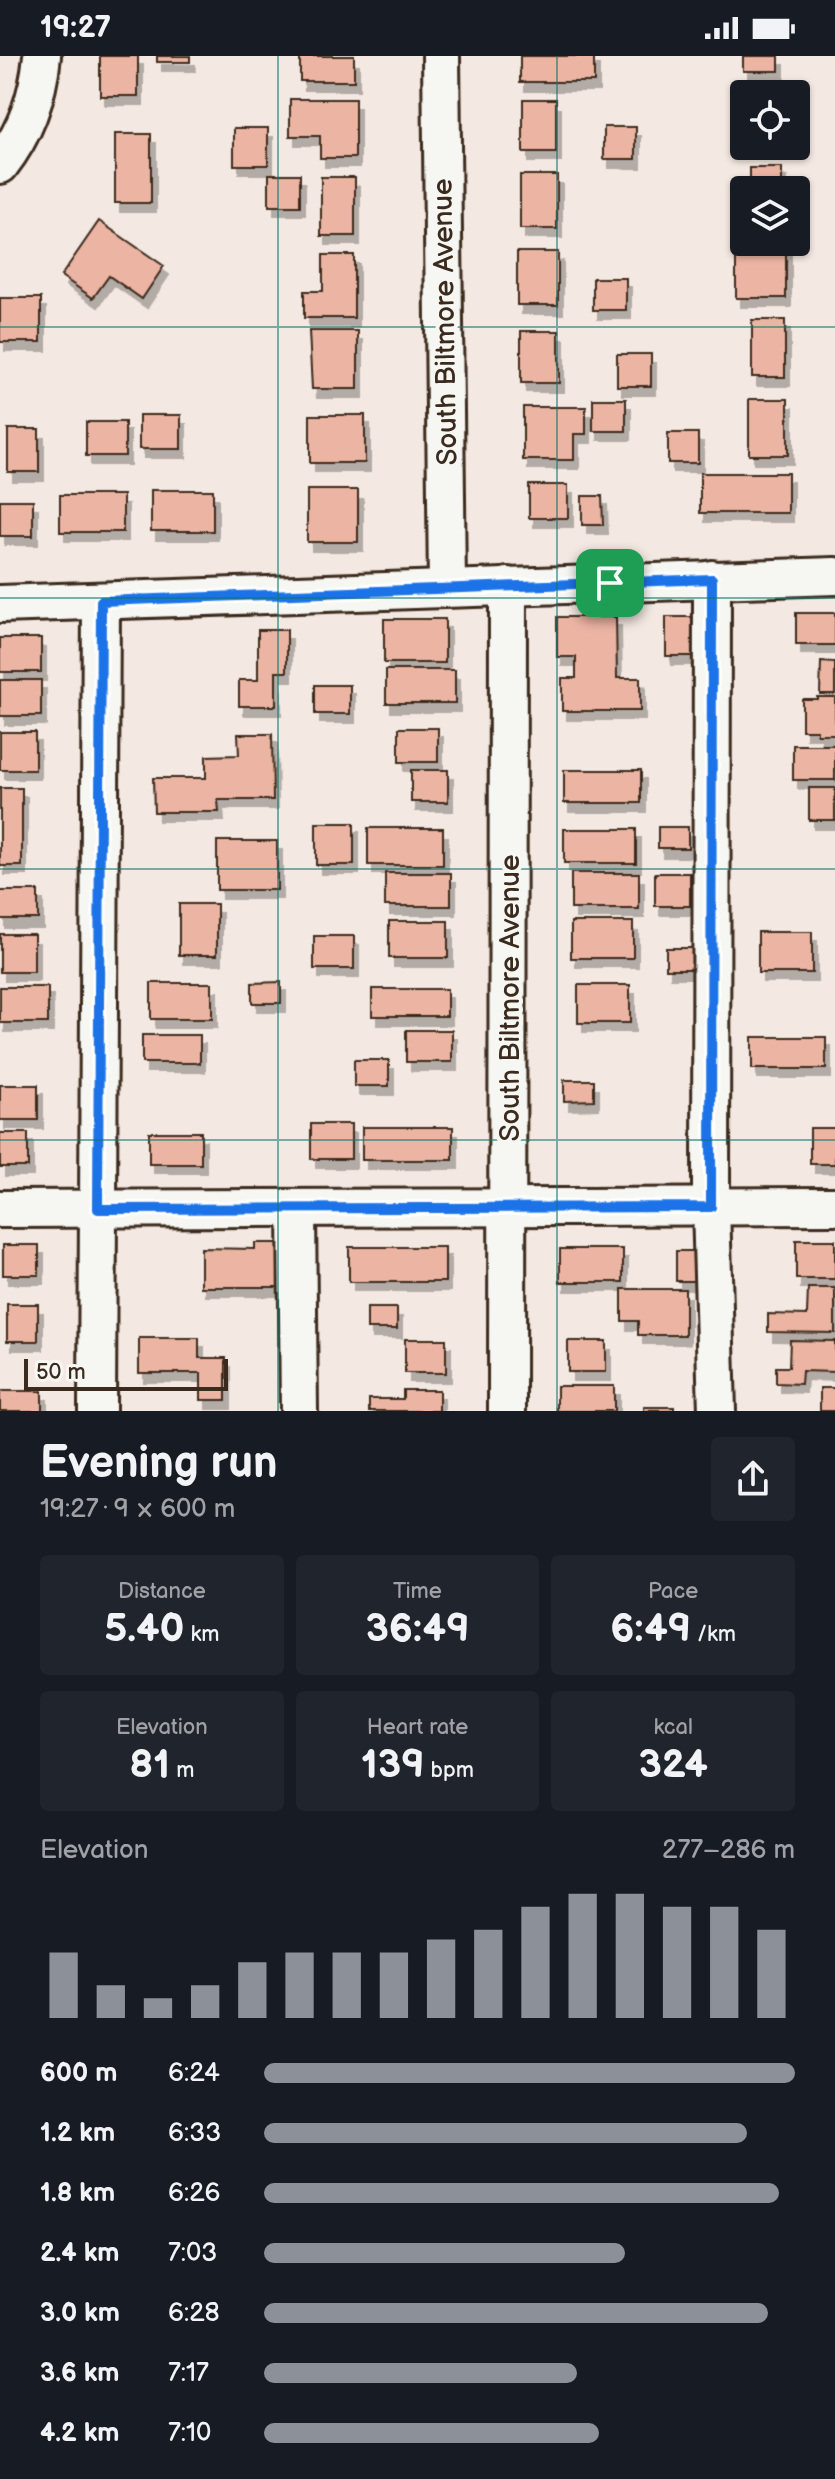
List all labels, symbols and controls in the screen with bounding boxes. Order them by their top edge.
text: 19:27 [40,10,111,46]
map controls [730,80,810,256]
button: locate [730,80,810,160]
button: layers [730,176,810,256]
street label: South Biltmore Avenue [426,178,465,466]
pin [576,549,644,617]
icon: arrive [588,561,632,605]
street label: South Biltmore Avenue [494,854,527,1142]
scale bar [24,1355,228,1391]
text: 50 m [36,1359,86,1386]
text: Evening run [40,1437,277,1490]
button: share [711,1437,795,1521]
text: 19:27 · 9 × 600 m [40,1494,235,1525]
text: Distance [118,1578,206,1605]
text: Time [393,1578,442,1605]
text: Pace [648,1578,698,1605]
text: 5.40 [104,1605,185,1653]
text: 36:49 [365,1605,470,1653]
text: 6:49 [610,1605,691,1653]
text: km [185,1621,219,1648]
text: /km [691,1621,736,1648]
text: Elevation [116,1714,208,1741]
text: Heart rate [367,1714,468,1741]
text: kcal [653,1714,693,1741]
text: 81 [129,1741,170,1789]
text: 139 [361,1741,425,1789]
text: 324 [639,1741,708,1789]
text: m [170,1757,194,1784]
text: bpm [425,1757,474,1784]
text: Elevation [40,1835,148,1866]
text: 277–286 m [662,1835,795,1866]
text: 600 m [40,2058,117,2089]
text: 6:24 [168,2058,220,2089]
text: 1.2 km [40,2118,115,2149]
text: 6:33 [168,2118,221,2149]
text: 1.8 km [40,2178,115,2209]
text: 6:26 [168,2178,220,2209]
text: 2.4 km [40,2238,119,2269]
text: 7:03 [168,2238,217,2269]
text: 3.0 km [40,2298,120,2329]
text: 6:28 [168,2298,220,2329]
text: 3.6 km [40,2358,119,2389]
text: 7:17 [168,2358,209,2389]
text: 4.2 km [40,2418,119,2449]
text: 7:10 [168,2418,211,2449]

